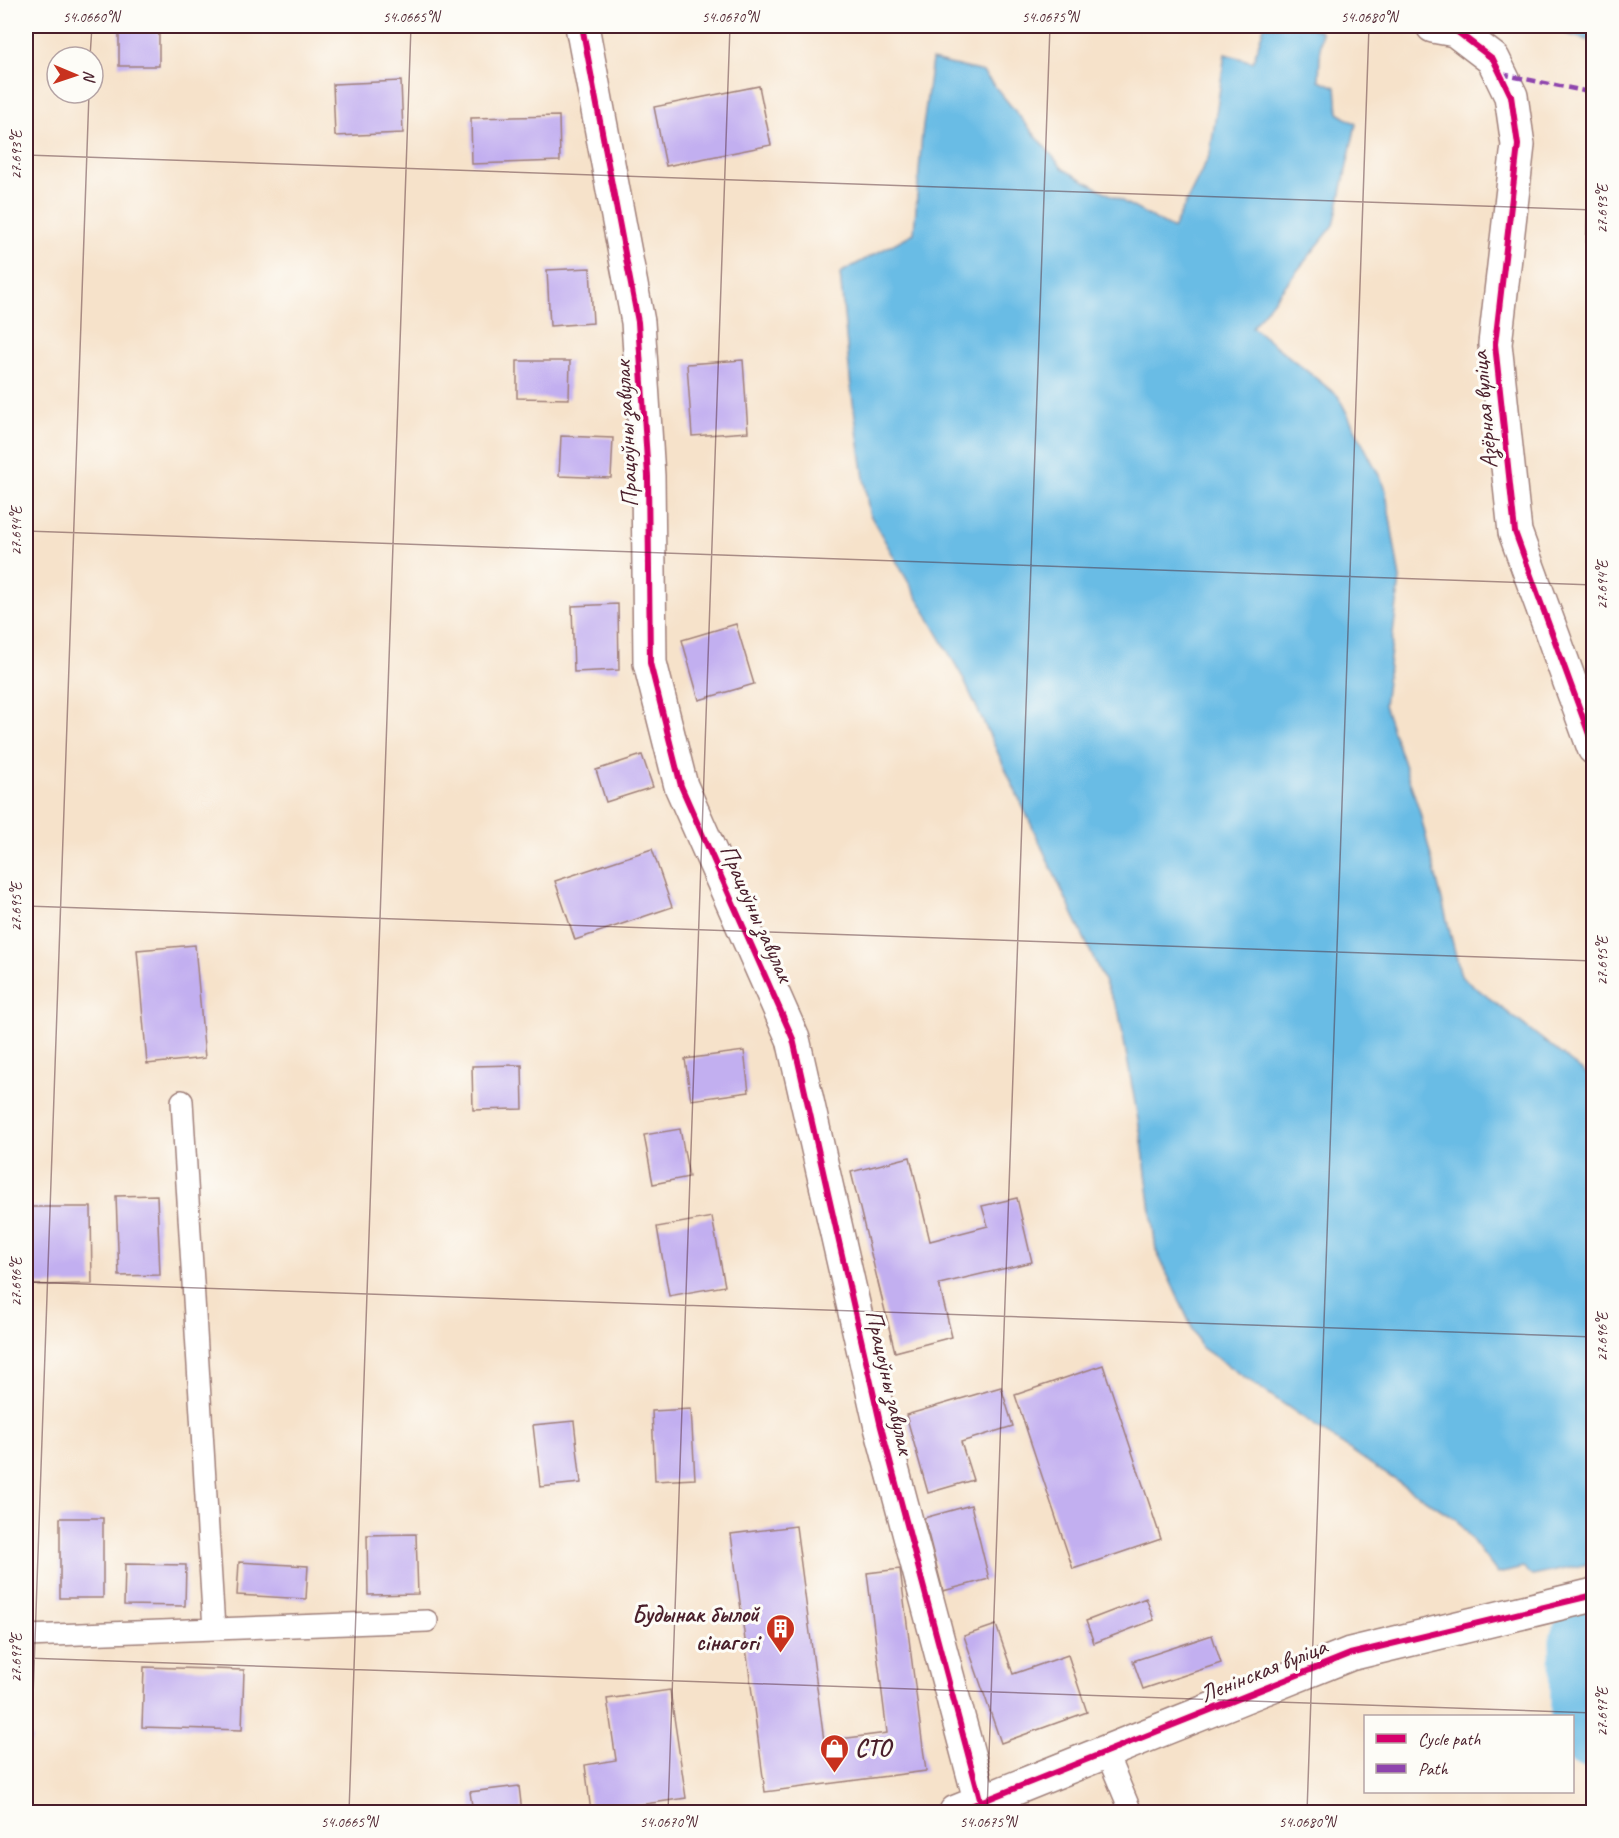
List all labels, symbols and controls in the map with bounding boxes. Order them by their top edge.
text: 54.0660°N [63,8,122,27]
text: 54.0665°N [383,8,442,27]
text: 54.0670°N [702,8,761,27]
text: 54.0675°N [1022,8,1081,27]
text: 54.0680°N [1341,8,1400,27]
north arrow [45,45,105,105]
text: N [79,70,99,84]
text: 27.693°E [7,128,26,179]
text: 27.693°E [1593,182,1612,233]
street label: Азёрная вуліца [1464,348,1505,470]
street label: Працоўны завулак [607,357,646,508]
text: 27.694°E [7,504,26,555]
text: 27.694°E [1593,558,1612,609]
street label: Працоўны завулак [712,840,802,989]
text: 27.695°E [7,880,26,931]
text: 27.695°E [1593,934,1612,985]
text: 27.696°E [7,1255,26,1306]
street label: Працоўны завулак [858,1307,922,1459]
text: 27.696°E [1593,1310,1612,1361]
place label: Будынак былой сінагогі [632,1599,762,1657]
building icon: Будынак былой сінагогі [764,1612,796,1654]
street label: Ленінская вуліца [1195,1630,1332,1709]
text: 27.697°E [7,1631,26,1682]
text: 27.697°E [1593,1685,1612,1736]
legend [1364,1715,1574,1793]
text: Cycle path [1418,1728,1481,1750]
shop icon: СТО [818,1732,850,1774]
place label: СТО [855,1733,893,1763]
text: Path [1418,1758,1448,1780]
text: 54.0665°N [321,1813,380,1832]
text: 54.0670°N [640,1813,699,1832]
text: 54.0675°N [960,1813,1019,1832]
text: 54.0680°N [1279,1813,1338,1832]

